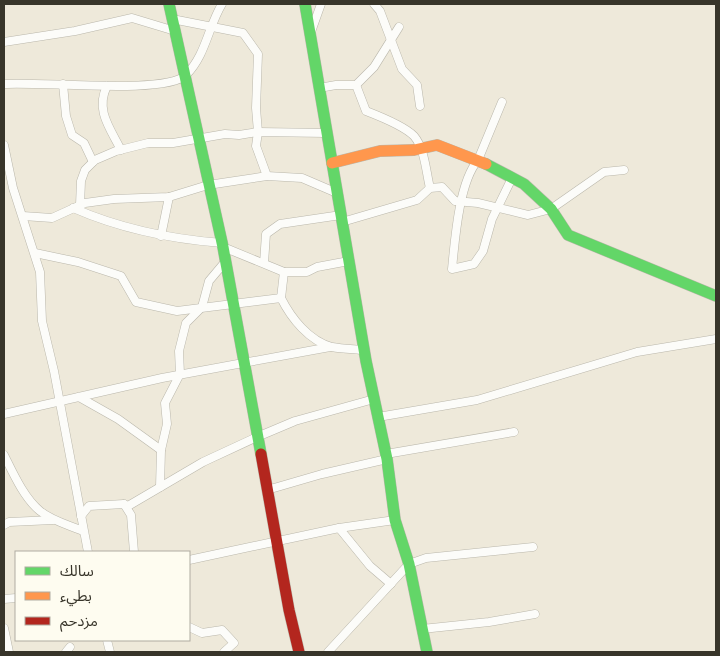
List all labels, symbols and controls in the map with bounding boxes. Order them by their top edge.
legend [15,551,190,641]
text: سالك [60,561,94,579]
text: بطيء [60,586,92,607]
text: مزدحم [60,611,98,632]

